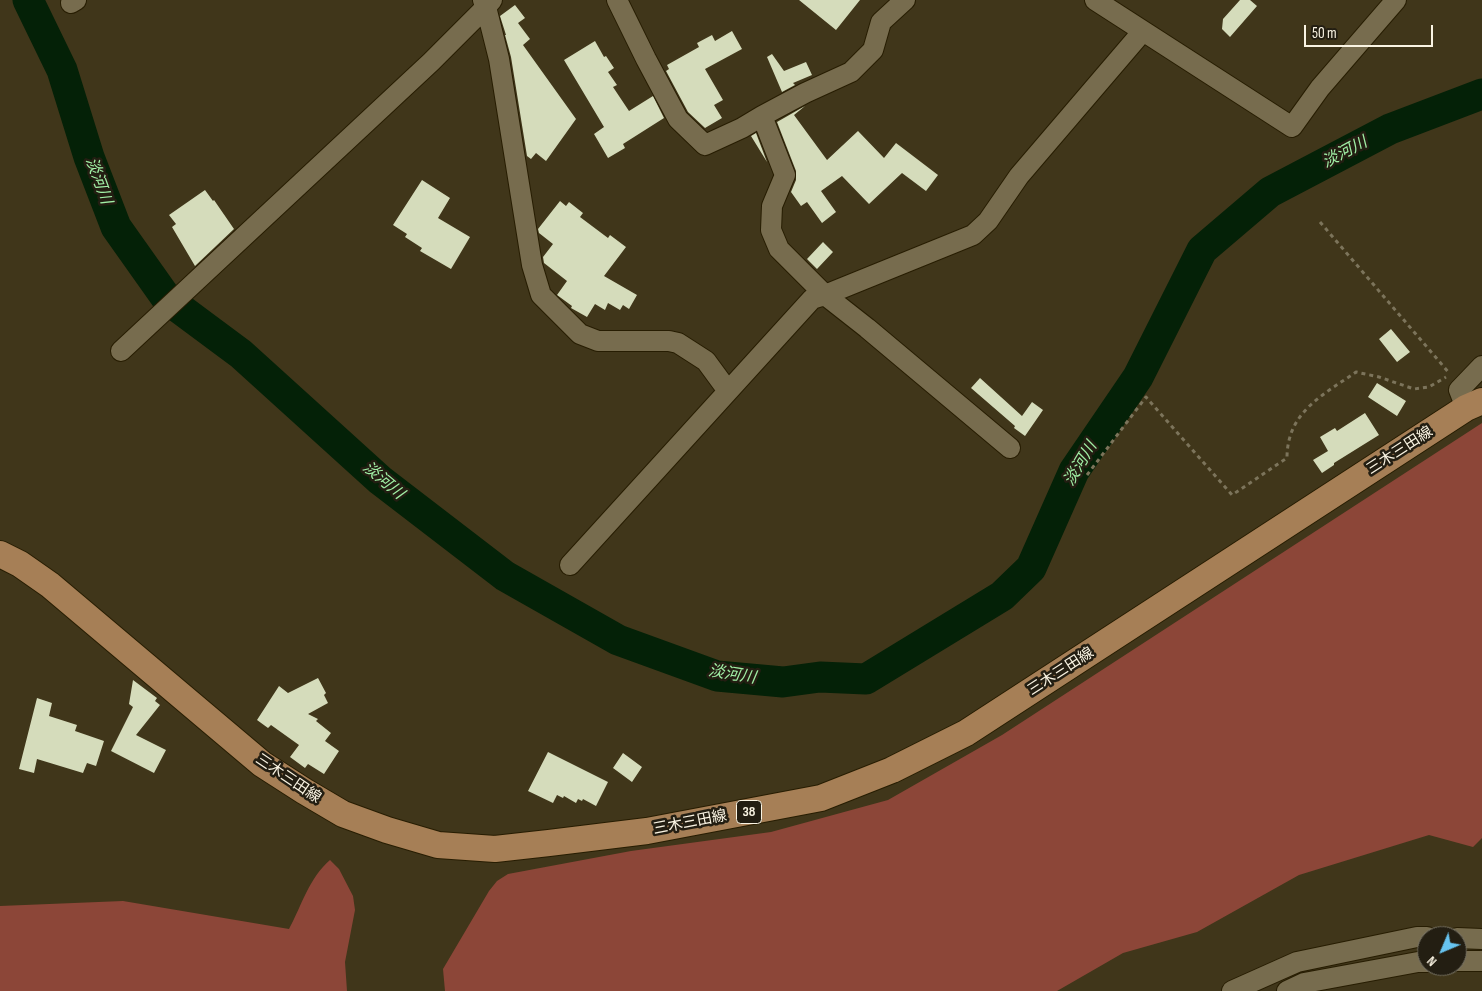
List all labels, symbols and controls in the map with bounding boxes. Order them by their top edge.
scale bar [1307,15,1436,47]
text: 50 m [1312,24,1337,43]
water label: 淡河川 [1319,133,1371,173]
water label: 淡河川 [81,155,115,207]
street label: 三木三田線 [1364,423,1436,479]
water label: 淡河川 [1060,438,1102,490]
water label: 淡河川 [358,458,408,504]
street label: 三木三田線 [1025,644,1097,700]
water label: 淡河川 [707,662,757,688]
street label: 三木三田線 [252,751,324,807]
road number: 38 [736,800,762,824]
street label: 三木三田線 [651,807,729,839]
north arrow [1417,926,1467,976]
text: N [1423,953,1440,970]

